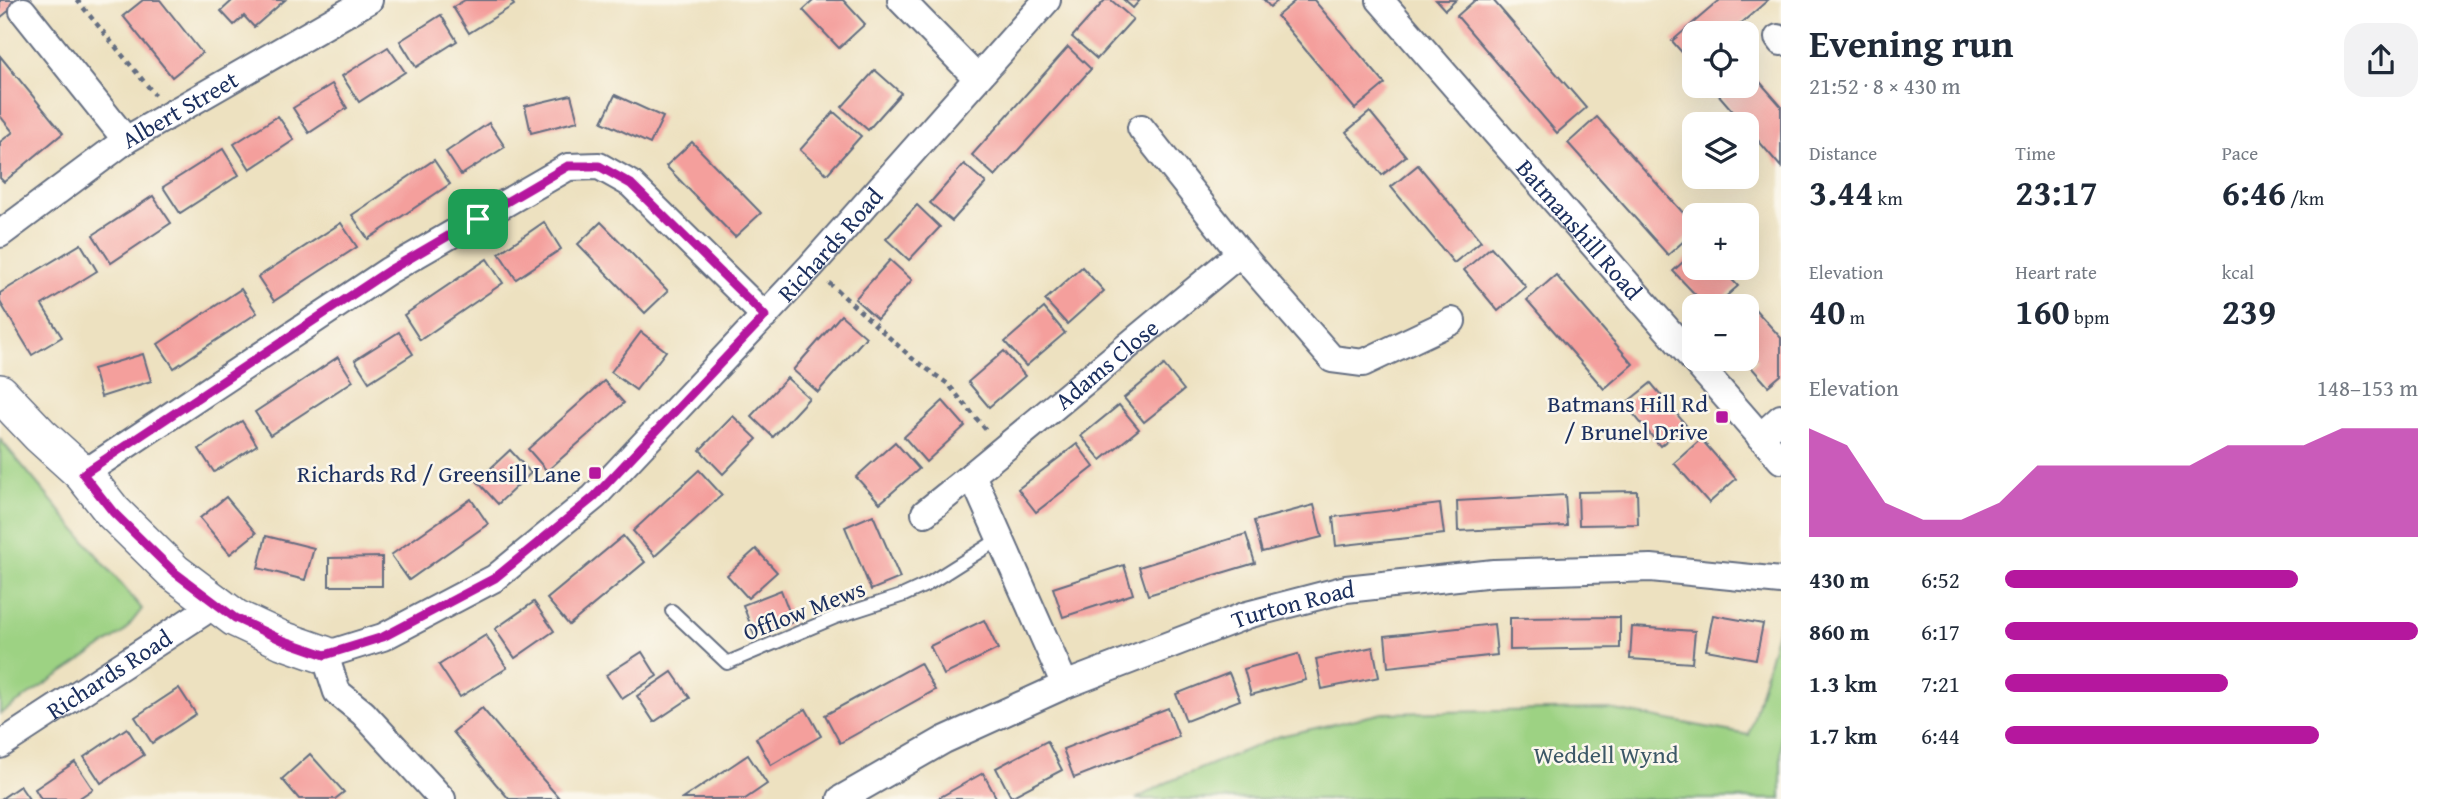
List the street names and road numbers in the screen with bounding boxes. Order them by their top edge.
street label: Albert Street [115,61,245,157]
street label: Batmanshill Road [1509,151,1651,307]
street label: Richards Road [769,179,891,309]
street label: Adams Close [1047,310,1166,417]
street label: Offlow Mews [738,571,870,649]
street label: Turton Road [1226,571,1356,637]
street label: Richards Road [39,620,179,728]

